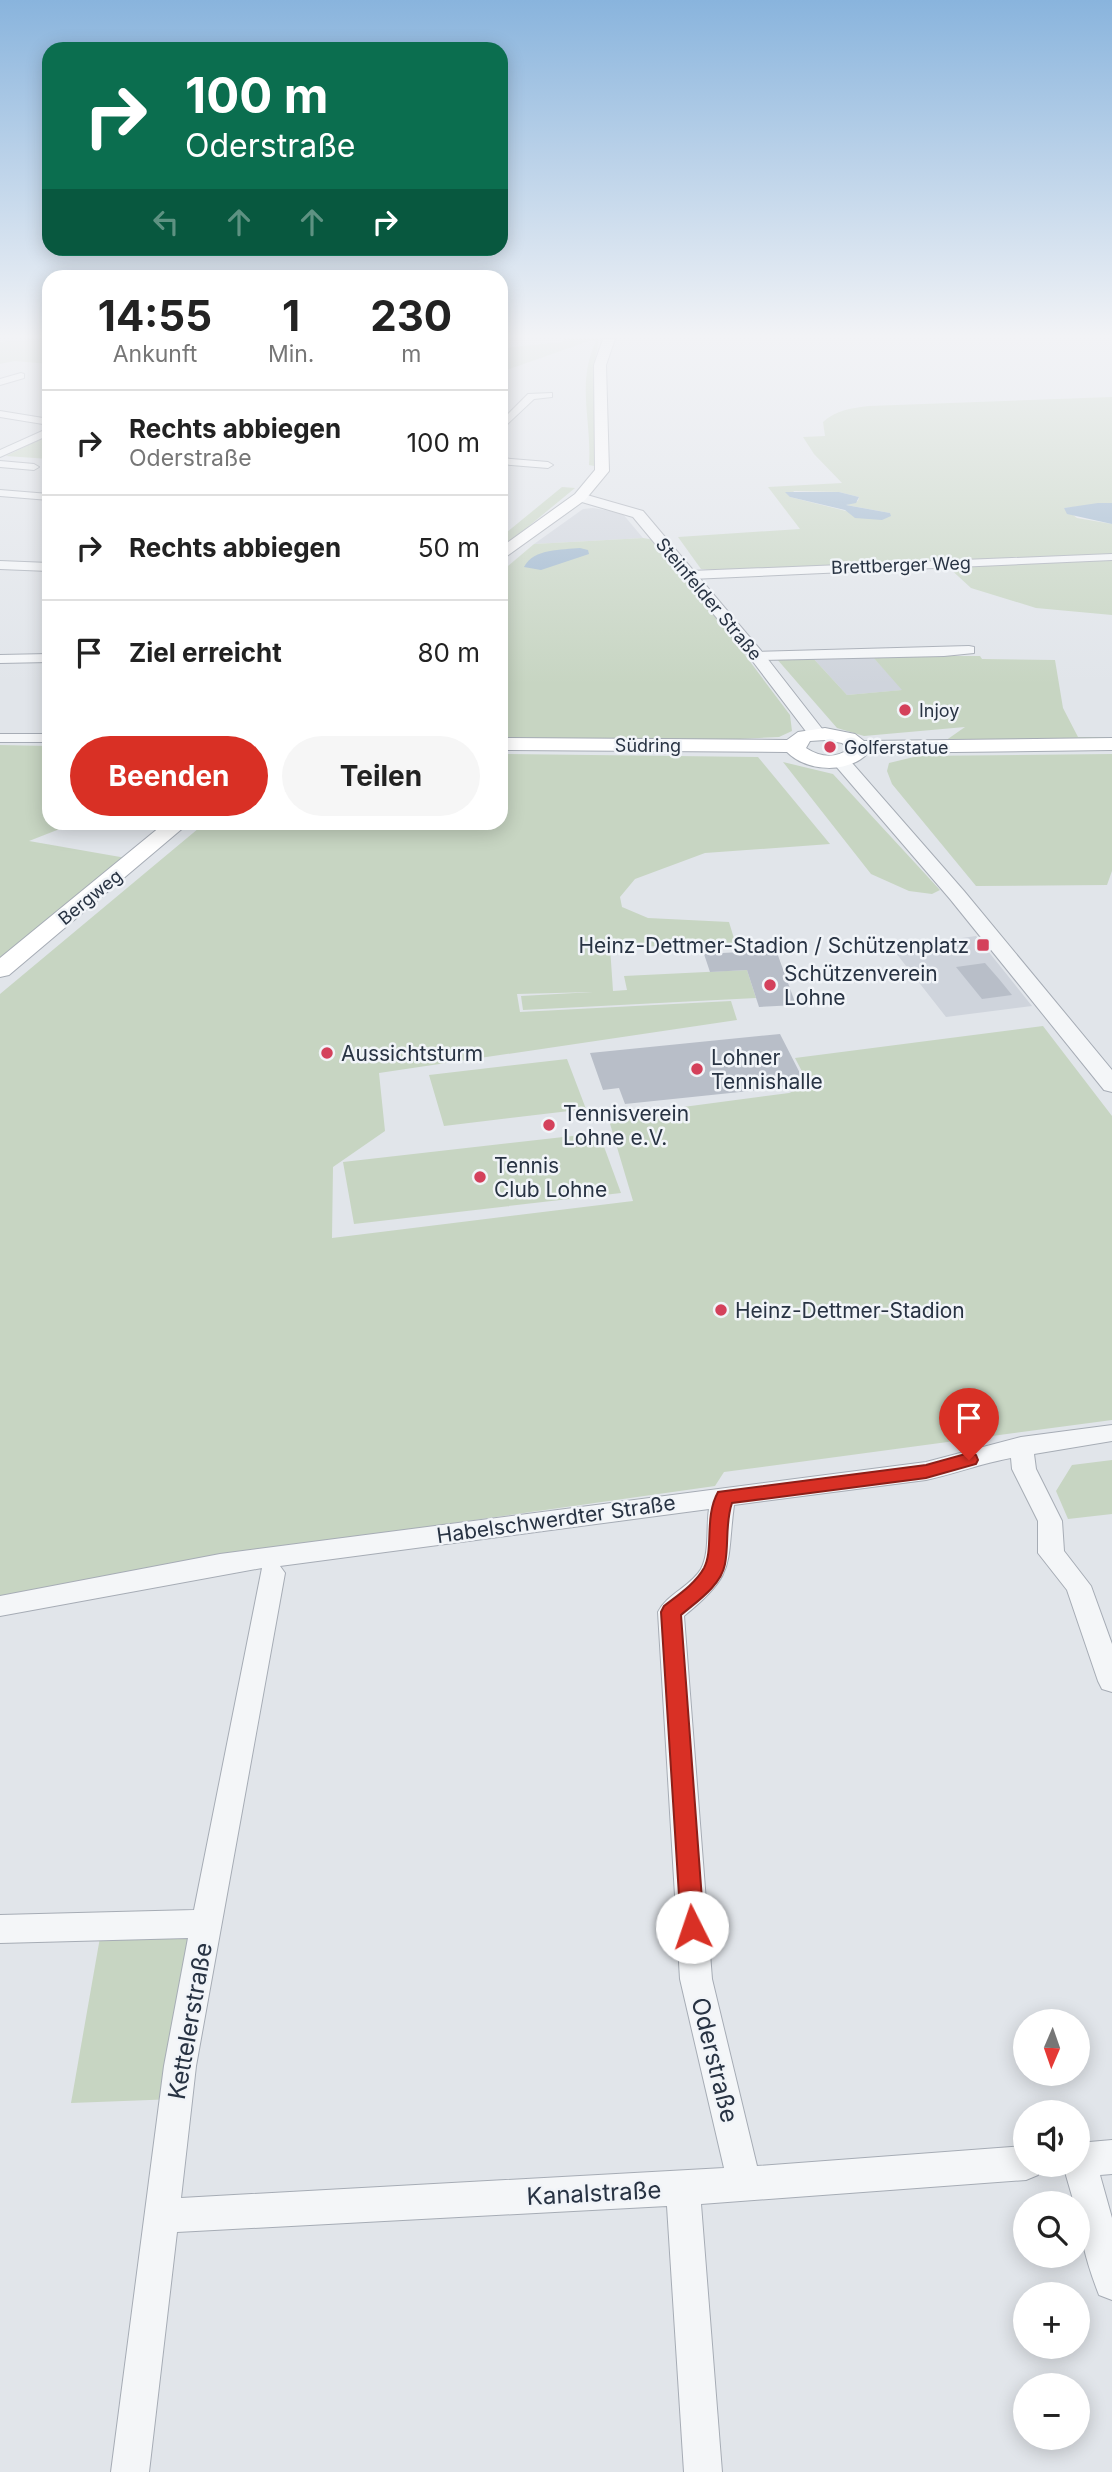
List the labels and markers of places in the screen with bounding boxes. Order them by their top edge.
place label: Injoy [919,700,959,721]
marker: Injoy [897,702,913,718]
place label: Golferstatue [844,737,949,758]
marker: Golferstatue [822,739,838,755]
place label: Heinz-Dettmer-Stadion / Schützenplatz [579,933,969,958]
marker: Heinz-Dettmer-Stadion / Schützenplatz [975,937,991,953]
place label: Schützenverein Lohne [784,961,938,1010]
marker: Schützenverein Lohne [762,977,778,993]
place label: Aussichtsturm [341,1041,483,1066]
marker: Aussichtsturm [319,1045,335,1061]
place label: Lohner Tennishalle [711,1045,823,1094]
marker: Lohner Tennishalle [689,1061,705,1077]
place label: Tennisverein Lohne e.V. [563,1101,689,1150]
marker: Tennisverein Lohne e.V. [541,1117,557,1133]
place label: Tennis Club Lohne [494,1153,607,1202]
marker: Tennis Club Lohne [472,1169,488,1185]
place label: Heinz-Dettmer-Stadion [735,1298,965,1323]
marker: Heinz-Dettmer-Stadion [713,1302,729,1318]
pin [939,1388,999,1460]

